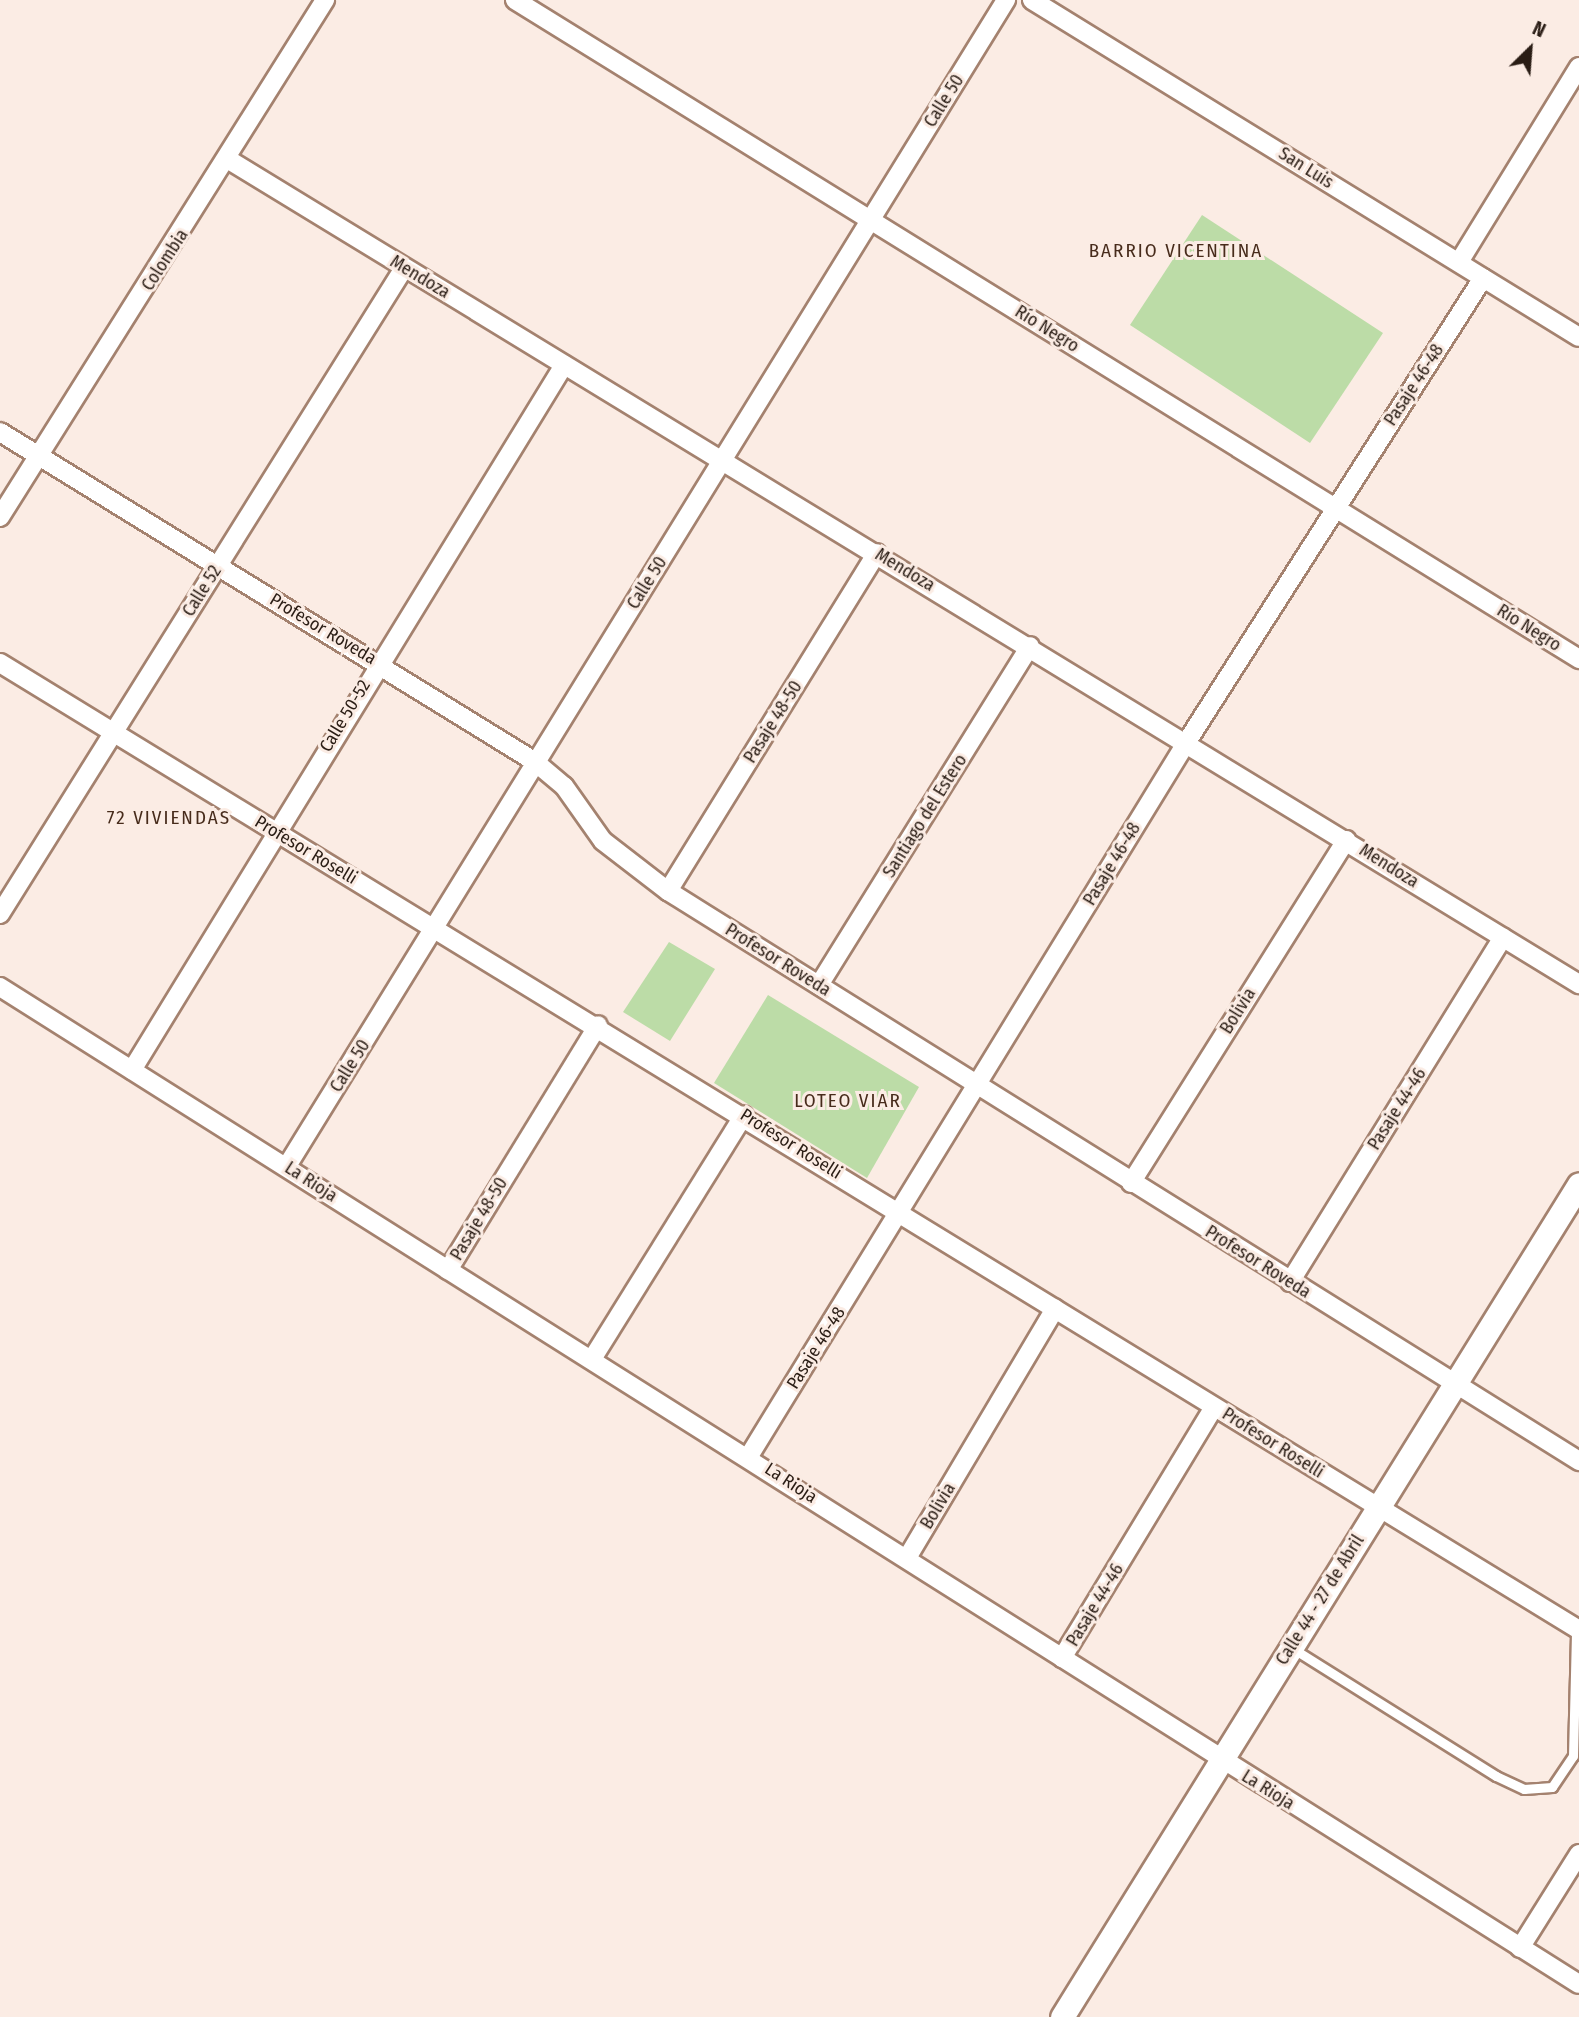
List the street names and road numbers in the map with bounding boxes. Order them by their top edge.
street label: Calle 50 [920,71,968,131]
street label: San Luis [1274,143,1338,193]
street label: Colombia [137,225,193,295]
street label: Mendoza [386,251,454,303]
street label: Río Negro [1011,301,1083,357]
street label: Pasaje 46-48 [1380,340,1448,430]
street label: Mendoza [871,544,939,596]
street label: Calle 50 [623,553,671,613]
street label: Calle 52 [178,561,226,621]
street label: Profesor Roveda [266,589,380,669]
street label: Río Negro [1493,600,1565,656]
street label: Calle 50-52 [315,676,375,756]
street label: Pasaje 48-50 [739,677,807,767]
street label: Santiago del Estero [878,750,972,882]
street label: Profesor Roselli [251,811,361,889]
street label: Pasaje 46-48 [1079,819,1145,909]
street label: Mendoza [1355,839,1423,893]
street label: Profesor Roveda [721,919,835,1001]
street label: Bolivia [1216,984,1260,1038]
street label: Calle 50 [326,1036,374,1096]
street label: Pasaje 44-46 [1363,1064,1431,1154]
street label: Profesor Roselli [736,1104,846,1184]
street label: La Rioja [281,1157,341,1207]
street label: Pasaje 48-50 [446,1174,512,1264]
street label: Profesor Roveda [1201,1221,1315,1303]
street label: Pasaje 46-48 [782,1303,850,1393]
street label: Profesor Roselli [1218,1403,1328,1483]
street label: La Rioja [761,1458,821,1508]
street label: Bolivia [916,1479,960,1533]
street label: Calle 44 - 27 de Abril [1271,1531,1369,1669]
street label: Pasaje 44-46 [1062,1560,1128,1650]
street label: La Rioja [1238,1765,1298,1815]

